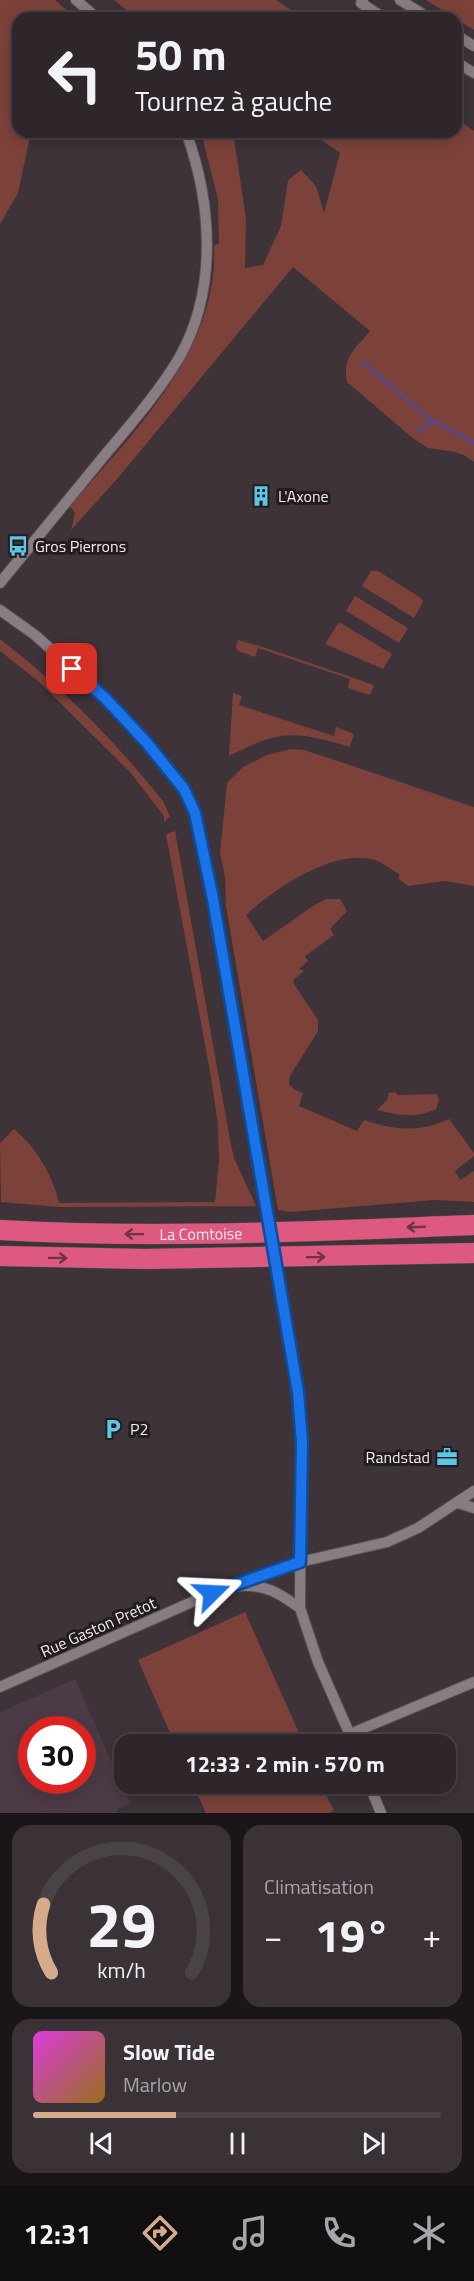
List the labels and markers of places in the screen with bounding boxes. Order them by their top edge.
building icon: L'Axone [249,484,273,508]
place label: L'Axone [278,484,329,508]
bus stop icon: Gros Pierrons [6,534,30,558]
place label: Gros Pierrons [35,534,126,558]
pin [46,643,97,694]
parking icon: P2 [101,1417,125,1441]
place label: P2 [130,1417,148,1441]
place label: Randstad [366,1445,430,1469]
office icon: Randstad [435,1445,459,1469]

